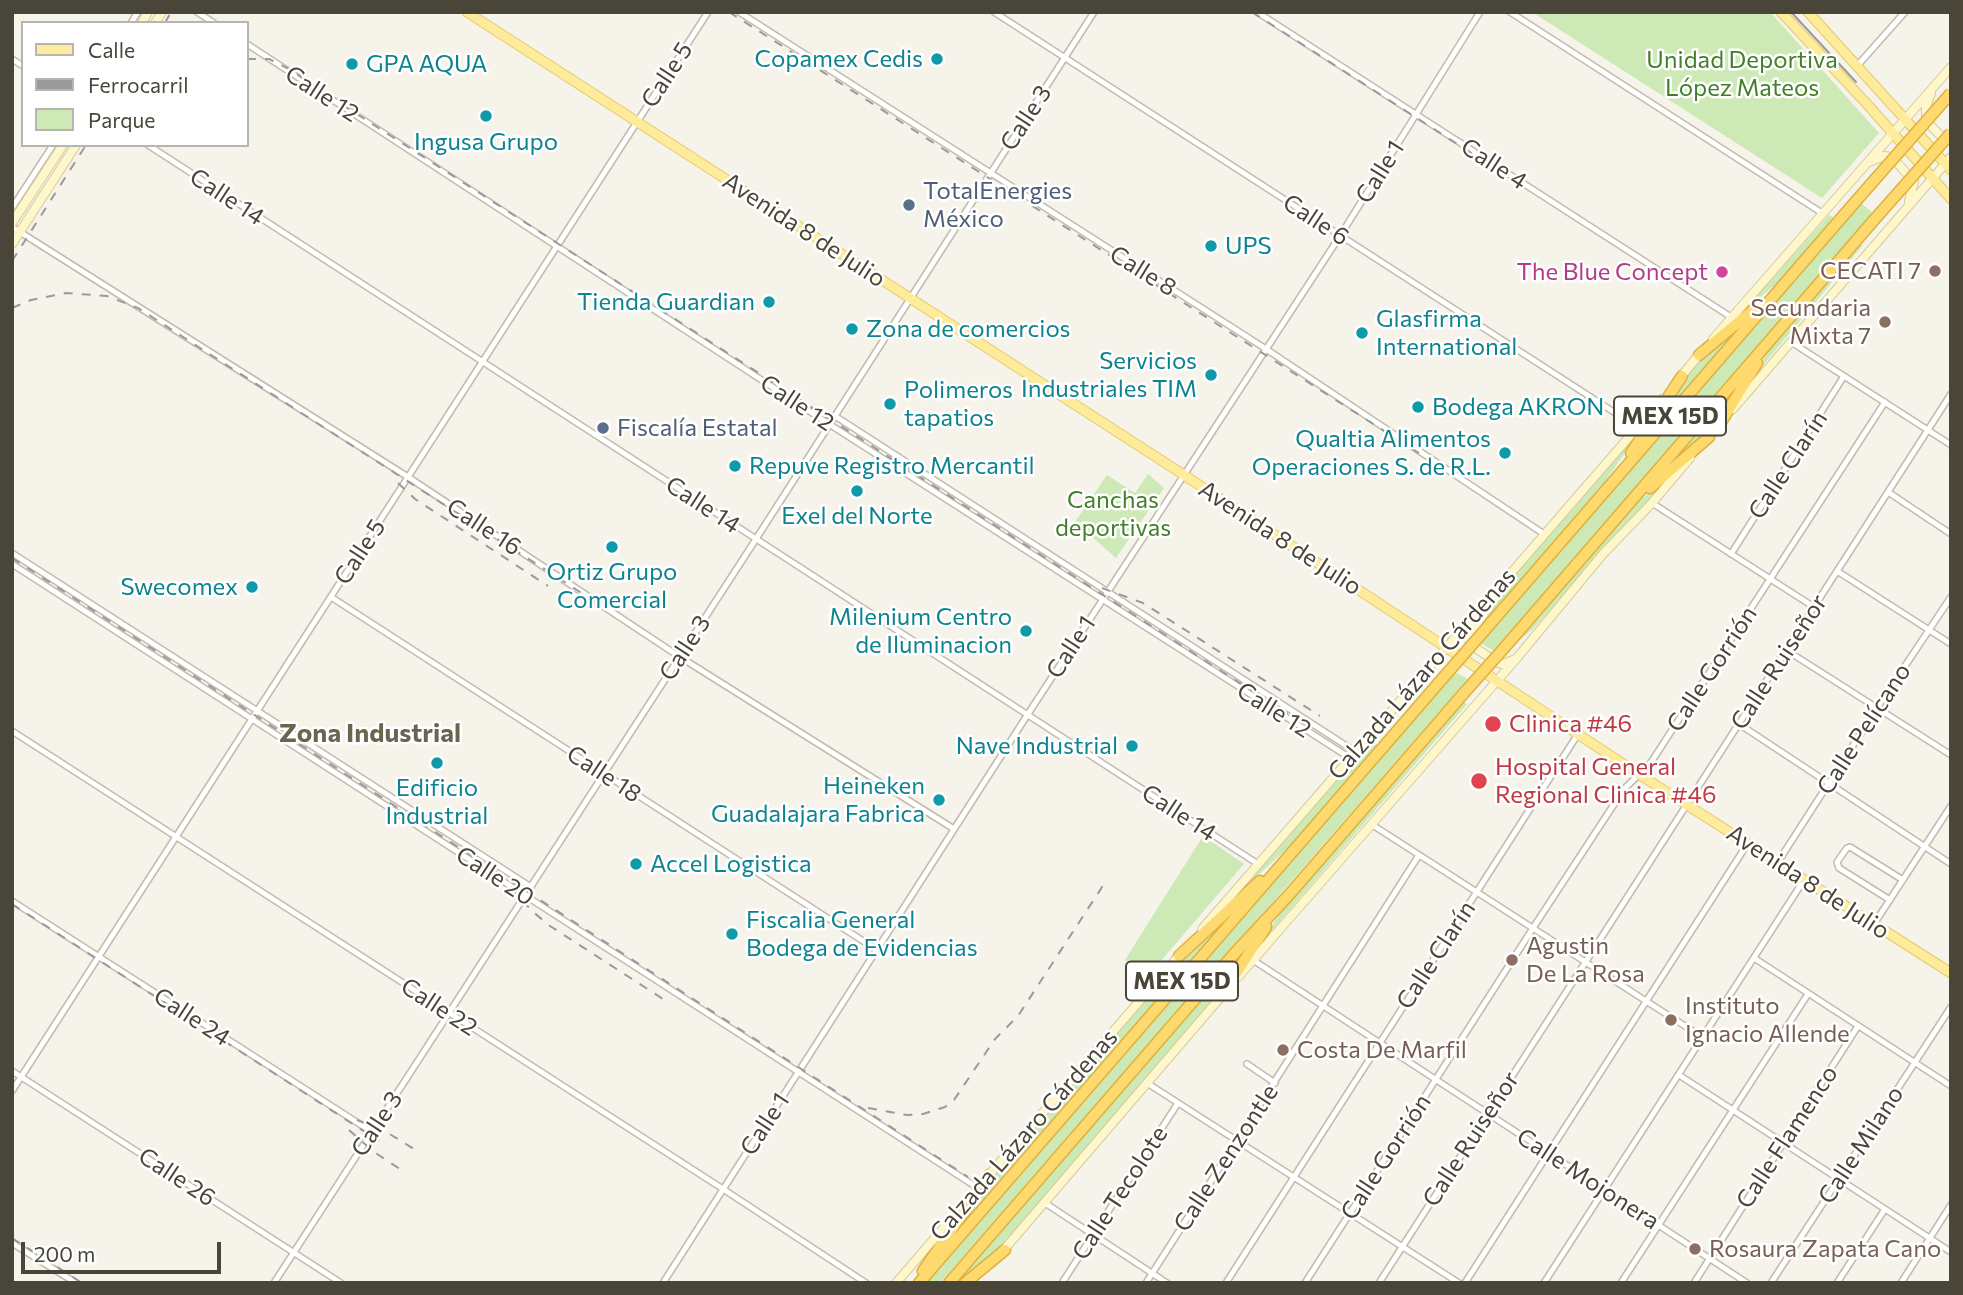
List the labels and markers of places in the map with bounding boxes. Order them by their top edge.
place label: Copamex Cedis [754,45,923,73]
place label: GPA AQUA [366,50,487,78]
marker: Copamex Cedis [929,51,945,67]
marker: GPA AQUA [344,56,360,72]
marker: Ingusa Grupo [478,108,494,124]
place label: Ingusa Grupo [414,128,558,156]
place label: TotalEnergies México [923,177,1072,233]
marker: TotalEnergies México [901,197,917,213]
place label: UPS [1225,232,1272,260]
marker: UPS [1203,238,1219,254]
place label: CECATI 7 [1820,257,1921,285]
place label: The Blue Concept [1516,258,1708,286]
marker: CECATI 7 [1927,263,1943,279]
marker: The Blue Concept [1714,264,1730,280]
place label: Tienda Guardian [577,288,755,316]
marker: Tienda Guardian [761,294,777,310]
place label: Secundaria Mixta 7 [1751,294,1871,350]
place label: Glasfirma International [1376,305,1517,361]
marker: Secundaria Mixta 7 [1877,314,1893,330]
place label: Zona de comercios [866,315,1071,343]
marker: Zona de comercios [844,321,860,337]
marker: Glasfirma International [1354,325,1370,341]
place label: Servicios Industriales TIM [1021,347,1197,403]
marker: Servicios Industriales TIM [1203,367,1219,383]
place label: Polimeros tapatios [904,376,1013,432]
place label: Bodega AKRON [1432,393,1604,421]
marker: Polimeros tapatios [882,396,898,412]
marker: Bodega AKRON [1410,399,1426,415]
place label: Fiscalía Estatal [617,414,778,442]
marker: Fiscalía Estatal [595,420,611,436]
place label: Qualtia Alimentos Operaciones S. de R.L. [1252,425,1491,481]
marker: Qualtia Alimentos Operaciones S. de R.L. [1497,445,1513,461]
place label: Repuve Registro Mercantil [749,452,1035,480]
marker: Repuve Registro Mercantil [727,458,743,474]
marker: Exel del Norte [849,483,865,499]
place label: Exel del Norte [781,502,933,530]
marker: Ortiz Grupo Comercial [604,539,620,555]
place label: Ortiz Grupo Comercial [547,558,677,614]
place label: Swecomex [120,573,238,601]
marker: Swecomex [244,579,260,595]
place label: Milenium Centro de Iluminacion [829,603,1012,659]
marker: Milenium Centro de Iluminacion [1018,623,1034,639]
place label: Clinica #46 [1509,710,1632,738]
marker: Clinica #46 [1483,714,1503,734]
place label: Nave Industrial [956,732,1118,760]
marker: Nave Industrial [1124,738,1140,754]
place label: Hospital General Regional Clinica #46 [1495,753,1716,809]
marker: Edificio Industrial [429,755,445,771]
marker: Hospital General Regional Clinica #46 [1469,771,1489,791]
place label: Heineken Guadalajara Fabrica [711,772,925,828]
place label: Edificio Industrial [386,774,488,830]
marker: Heineken Guadalajara Fabrica [931,792,947,808]
place label: Accel Logistica [650,850,812,878]
marker: Accel Logistica [628,856,644,872]
place label: Fiscalia General Bodega de Evidencias [746,906,978,962]
marker: Fiscalia General Bodega de Evidencias [724,926,740,942]
place label: Agustin De La Rosa [1526,932,1645,988]
marker: Agustin De La Rosa [1504,952,1520,968]
place label: Instituto Ignacio Allende [1685,992,1850,1048]
marker: Instituto Ignacio Allende [1663,1012,1679,1028]
place label: Costa De Marfil [1297,1036,1467,1064]
marker: Costa De Marfil [1275,1042,1291,1058]
place label: Rosaura Zapata Cano [1709,1235,1941,1263]
marker: Rosaura Zapata Cano [1687,1241,1703,1257]

